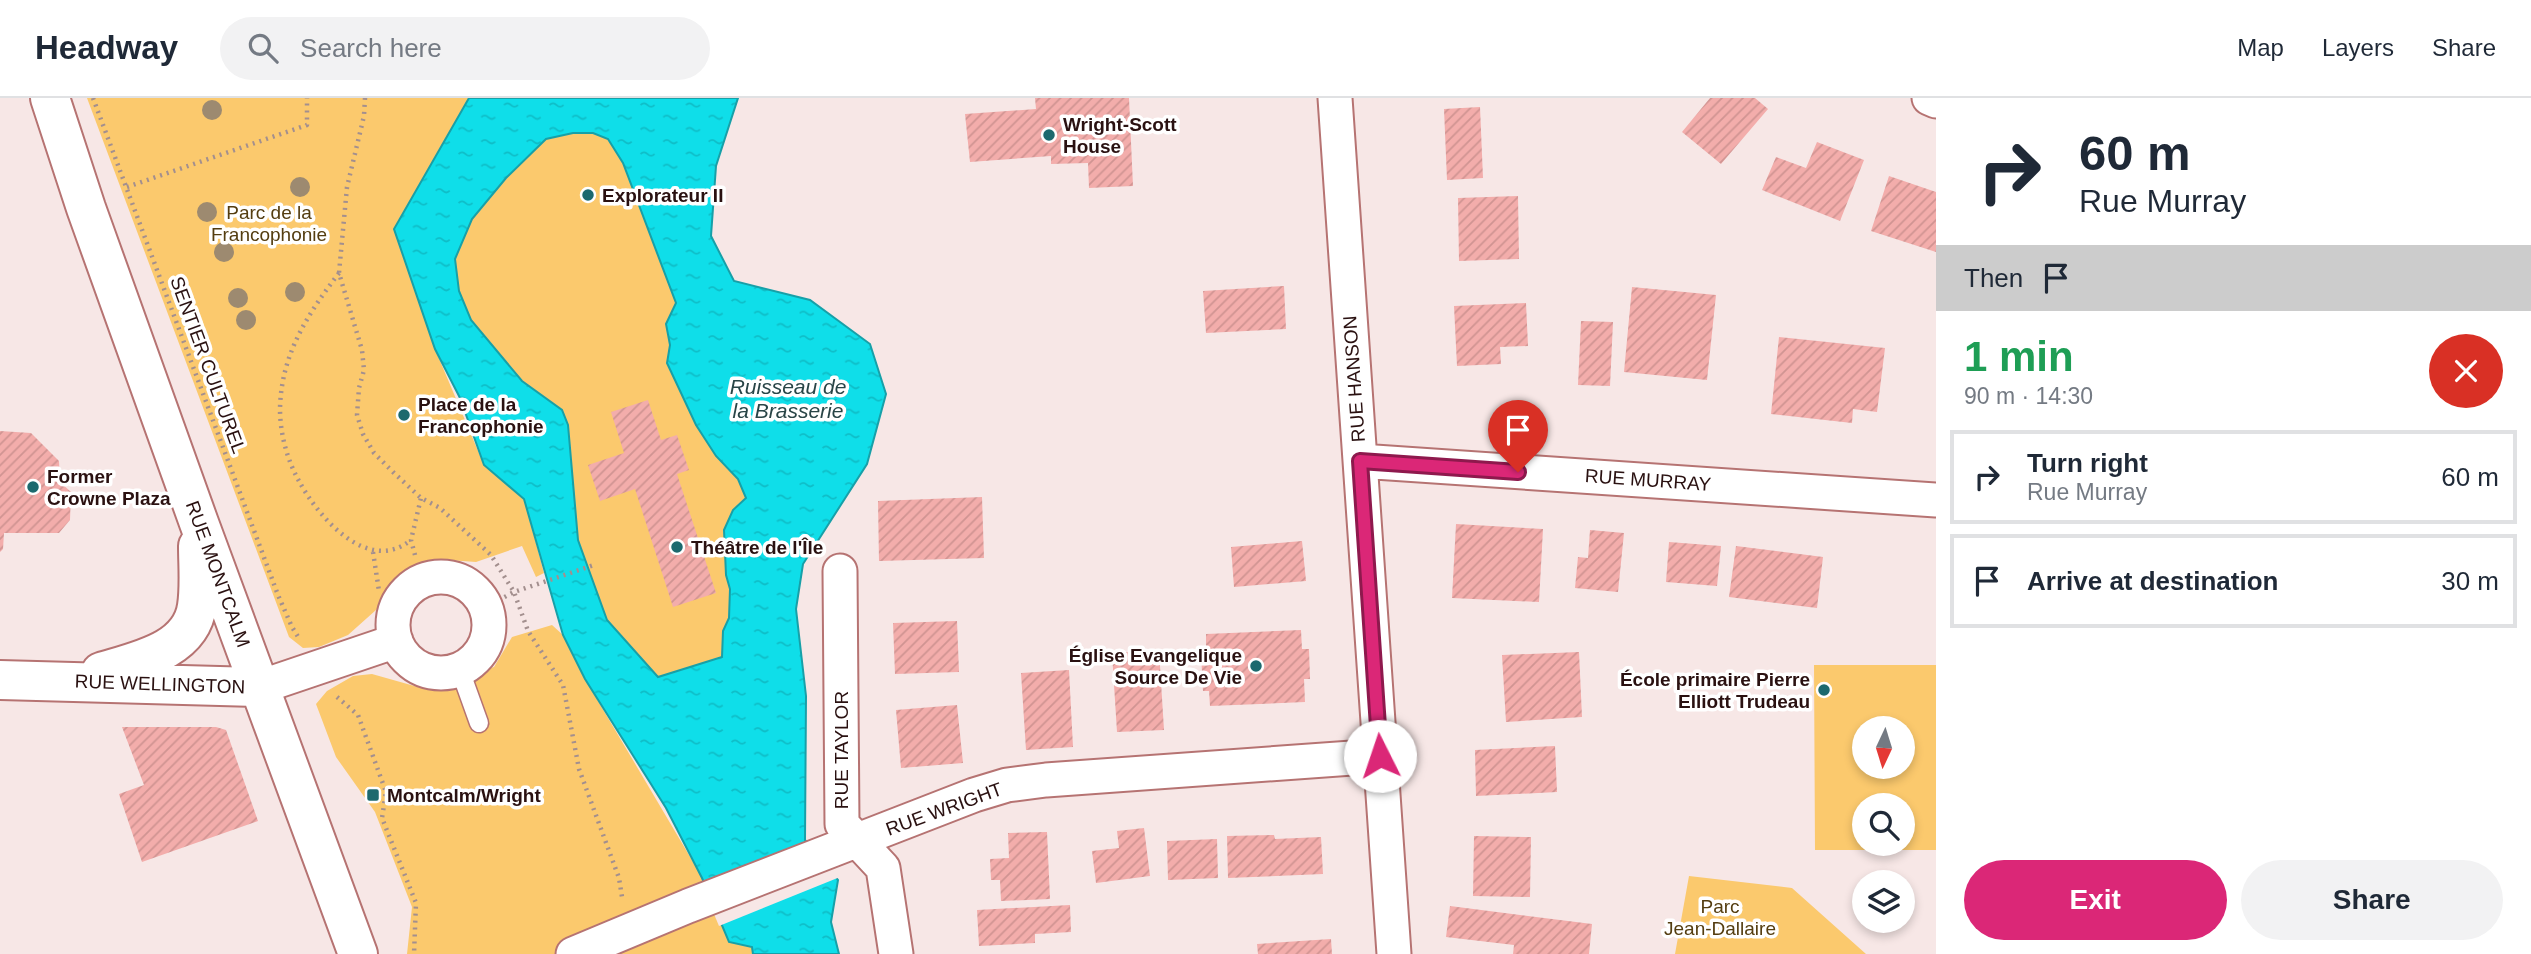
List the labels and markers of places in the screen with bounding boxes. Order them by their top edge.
place label: Wright-Scott House [1063,114,1177,157]
marker: Wright-Scott House [1041,127,1057,143]
place label: Explorateur II [602,185,723,206]
marker: Explorateur II [580,187,596,203]
place label: Place de la Francophonie [418,394,544,437]
pin [1488,400,1548,472]
marker: Place de la Francophonie [396,407,412,423]
place label: Former Crowne Plaza [47,466,171,509]
marker: Former Crowne Plaza [25,479,41,495]
place label: Théâtre de l'Île [691,537,823,558]
marker: Théâtre de l'Île [669,539,685,555]
place label: Église Evangelique Source De Vie [1069,645,1242,688]
marker: Église Evangelique Source De Vie [1248,658,1264,674]
place label: École primaire Pierre Elliott Trudeau [1620,669,1810,712]
marker: École primaire Pierre Elliott Trudeau [1816,682,1832,698]
place label: Montcalm/Wright [387,785,541,806]
marker: Montcalm/Wright [365,787,381,803]

